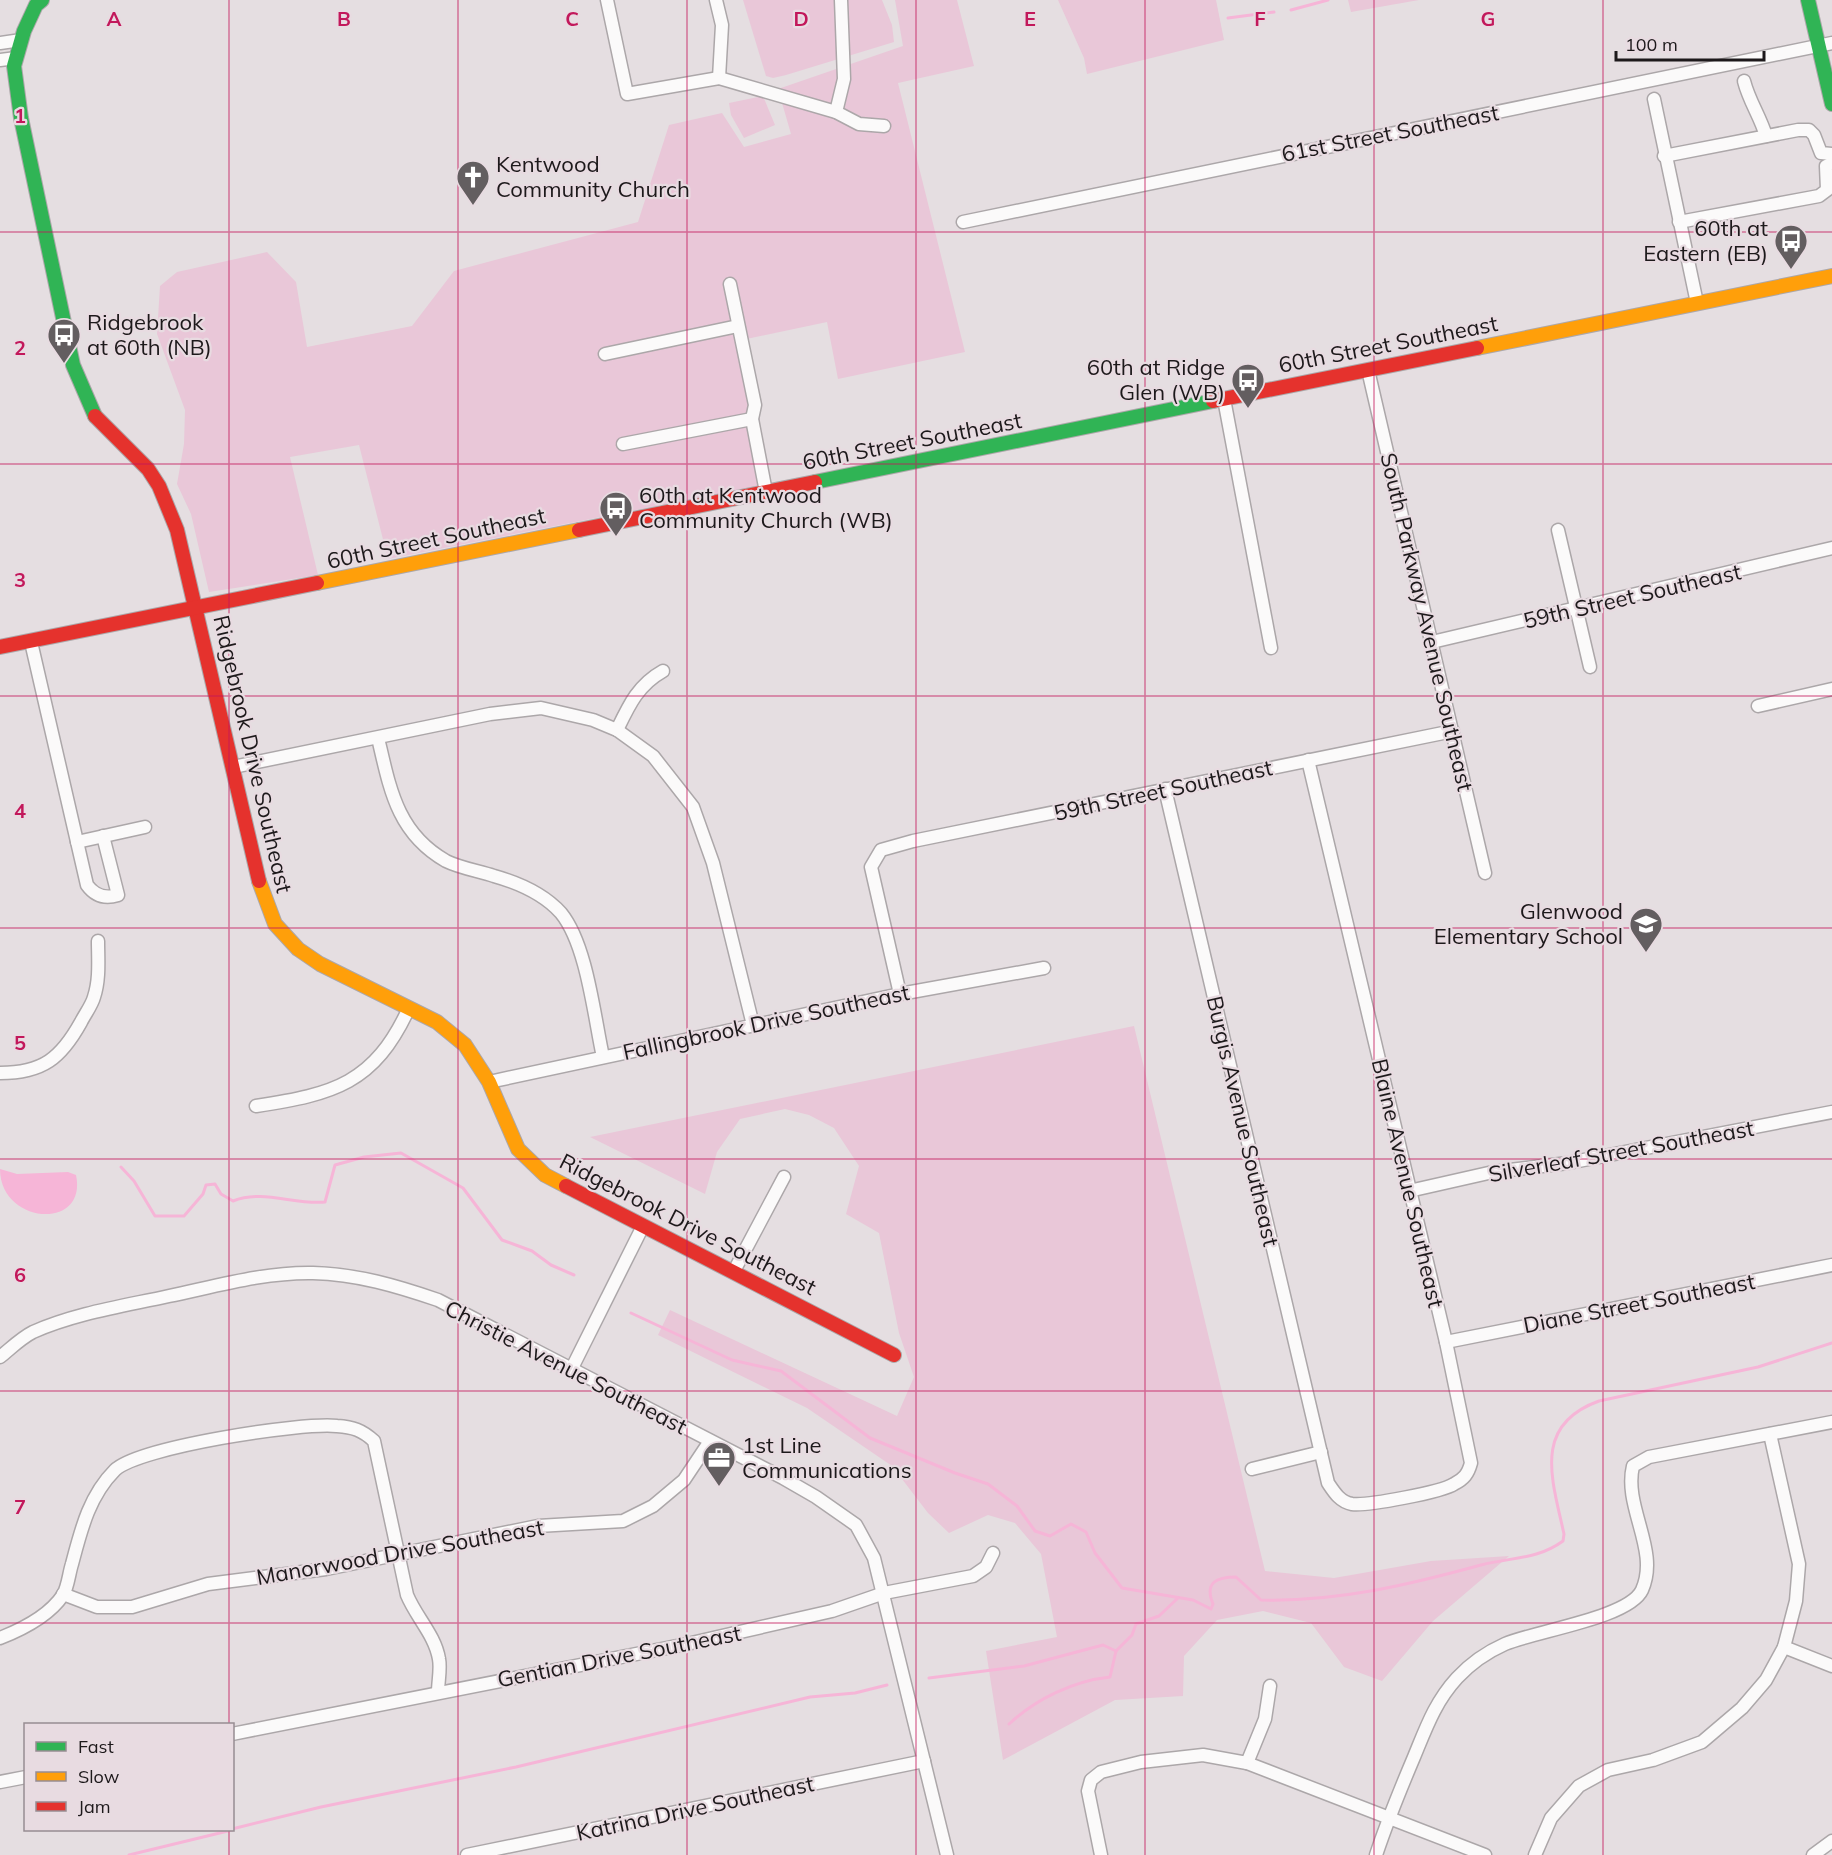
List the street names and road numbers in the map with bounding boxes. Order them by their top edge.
street label: 61st Street Southeast [1279,98,1501,168]
street label: 60th Street Southeast [1276,309,1500,379]
street label: 60th Street Southeast [800,406,1024,476]
street label: South Parkway Avenue Southeast [1374,450,1480,794]
street label: 60th Street Southeast [324,501,548,575]
street label: 59th Street Southeast [1520,557,1744,635]
street label: Ridgebrook Drive Southeast [207,612,299,896]
street label: 59th Street Southeast [1051,753,1275,827]
street label: Fallingbrook Drive Southeast [620,978,912,1066]
street label: Burgis Avenue Southeast [1201,993,1286,1249]
street label: Blaine Avenue Southeast [1366,1056,1450,1311]
street label: Silverleaf Street Southeast [1486,1114,1756,1188]
street label: Ridgebrook Drive Southeast [555,1147,821,1301]
street label: Diane Street Southeast [1521,1267,1757,1339]
street label: Christie Avenue Southeast [440,1294,692,1440]
street label: Manorwood Drive Southeast [254,1513,546,1591]
street label: Gentian Drive Southeast [495,1619,744,1693]
street label: Katrina Drive Southeast [574,1769,817,1847]

